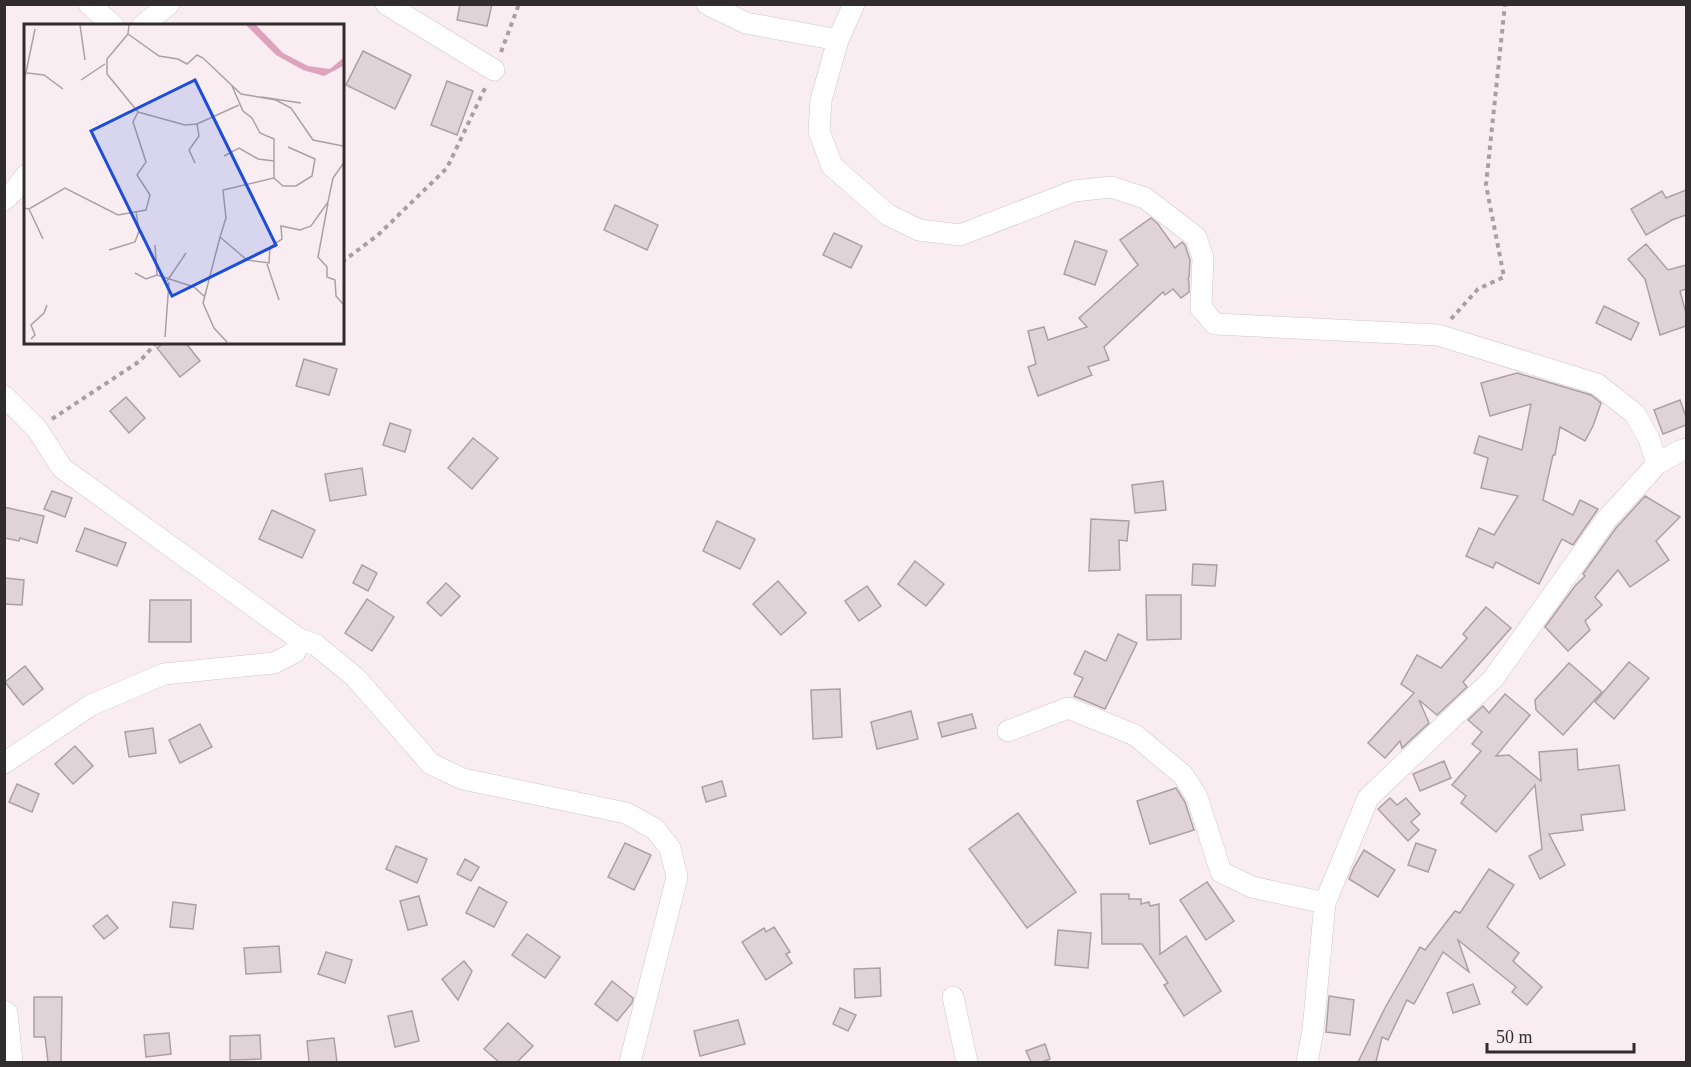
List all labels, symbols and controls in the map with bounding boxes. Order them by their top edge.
inset map [24,24,344,344]
scale bar [1487,1016,1634,1054]
text: 50 m [1496,1027,1533,1047]

